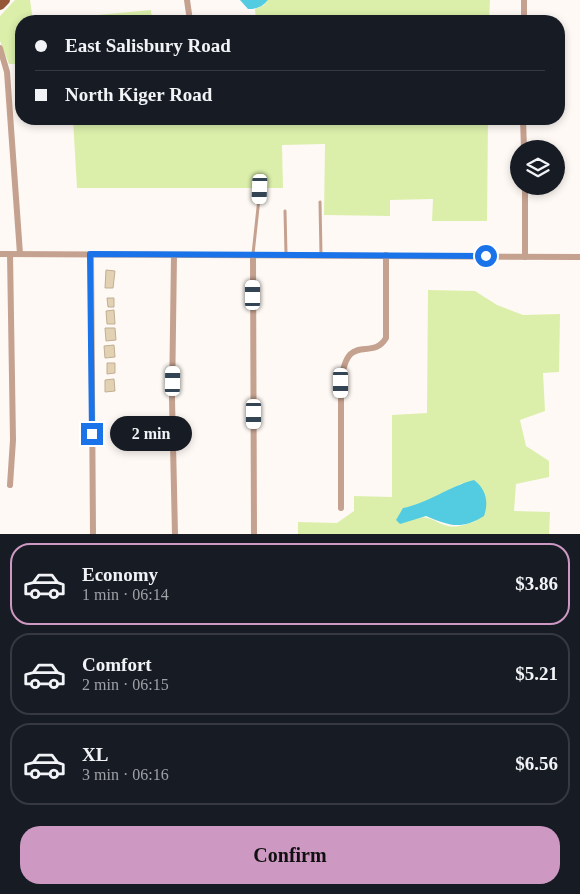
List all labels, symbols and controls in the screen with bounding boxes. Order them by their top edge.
text: East Salisbury Road [65,35,231,56]
text: North Kiger Road [65,84,212,105]
map controls [510,140,565,195]
button: layers [510,140,565,195]
car [251,174,268,204]
route start [475,245,497,267]
car [245,280,260,310]
car [165,366,180,396]
car [333,368,348,398]
car [246,399,261,429]
callout: 2 min [110,416,192,452]
route end [81,423,103,445]
text: 2 min [132,425,170,442]
icon: car [22,562,67,607]
text: Economy [82,564,158,585]
text: $3.86 [515,573,558,594]
text: 1 min · 06:14 [82,586,169,603]
icon: car [22,652,67,697]
text: Comfort [82,654,152,675]
text: $5.21 [515,663,558,684]
text: 2 min · 06:15 [82,676,169,693]
icon: car [22,742,67,787]
text: XL [82,744,108,765]
text: $6.56 [515,753,558,774]
text: 3 min · 06:16 [82,766,169,783]
button: Confirm [20,826,560,884]

